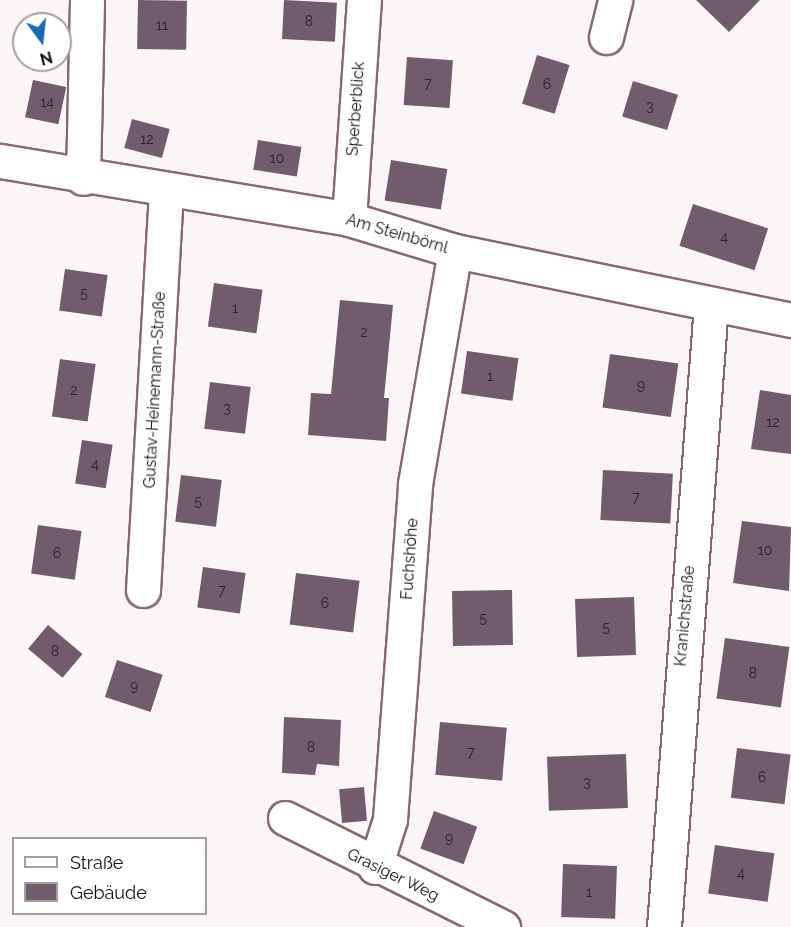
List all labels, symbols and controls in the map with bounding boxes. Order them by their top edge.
north arrow [12,12,72,72]
house number: 8 [305,13,313,29]
house number: 11 [156,17,168,33]
text: N [38,47,55,69]
street label: Sperberblick [343,61,369,157]
house number: 7 [424,75,432,91]
house number: 6 [543,76,551,92]
house number: 14 [40,94,54,110]
house number: 3 [646,98,654,114]
house number: 12 [140,131,154,147]
house number: 10 [270,150,284,166]
street label: Am Steinbörnl [344,210,450,258]
house number: 4 [720,229,728,245]
house number: 5 [80,285,88,301]
street label: Gustav-Heinemann-Straße [140,291,170,489]
house number: 1 [232,300,238,316]
house number: 2 [360,324,368,340]
house number: 1 [487,368,493,384]
house number: 9 [637,377,645,393]
house number: 2 [70,382,78,398]
house number: 3 [223,400,231,416]
house number: 12 [766,414,780,430]
house number: 4 [91,456,99,472]
house number: 7 [632,489,640,505]
house number: 5 [194,493,202,509]
street label: Fuchshöhe [398,518,422,600]
house number: 10 [758,542,772,558]
house number: 6 [53,545,61,561]
street label: Kranichstraße [671,565,699,667]
house number: 7 [218,582,226,598]
house number: 6 [321,595,329,611]
house number: 5 [479,610,487,626]
house number: 5 [602,619,610,635]
house number: 8 [51,643,59,659]
house number: 8 [749,665,757,681]
house number: 9 [130,678,138,694]
house number: 8 [307,739,315,755]
house number: 7 [467,744,475,760]
house number: 6 [758,769,766,785]
house number: 3 [583,774,591,790]
house number: 9 [445,830,453,846]
legend [12,837,207,915]
street label: Grasiger Weg [343,844,443,906]
text: Straße [70,852,123,873]
house number: 4 [737,865,745,881]
text: Gebäude [70,882,147,903]
house number: 1 [586,884,592,900]

